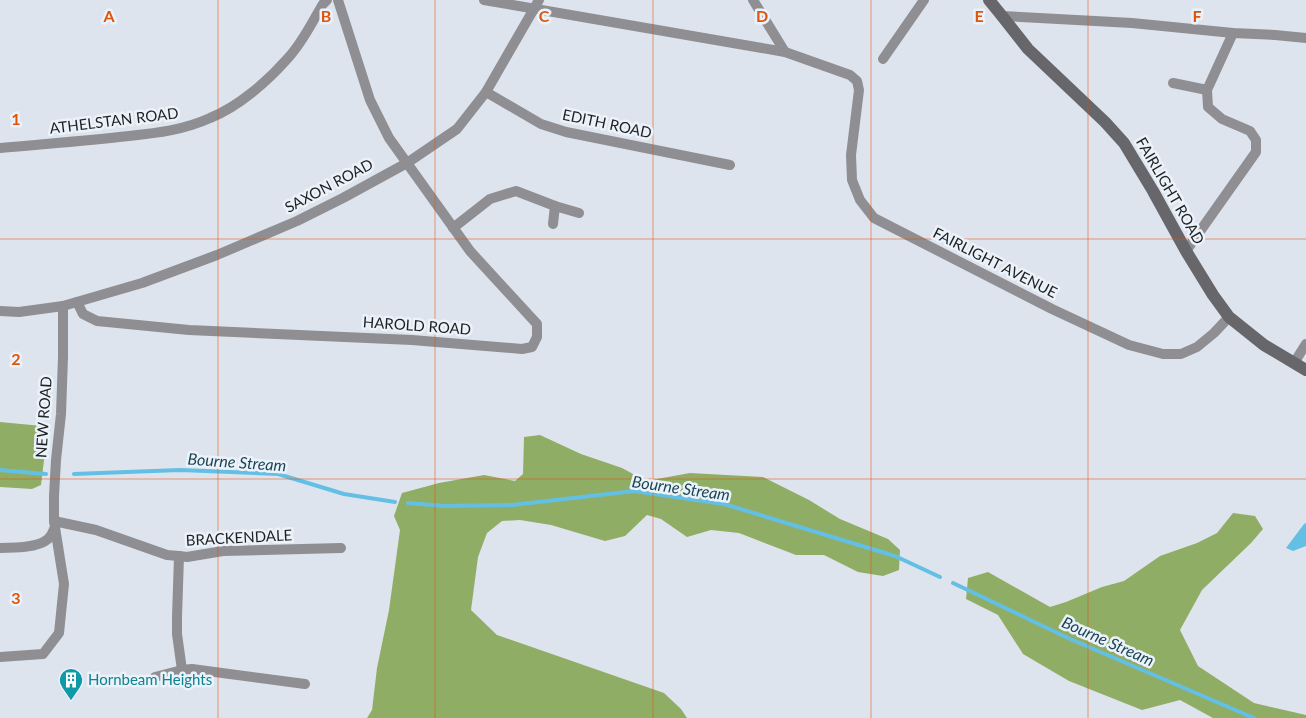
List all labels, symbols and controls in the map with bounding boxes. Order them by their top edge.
text: A [102,6,115,25]
text: B [321,6,331,25]
text: C [539,6,550,25]
text: D [756,6,768,25]
text: E [974,6,984,25]
text: F [1192,6,1202,25]
street label: ATHELSTAN ROAD [48,103,179,137]
street label: EDITH ROAD [561,105,654,141]
text: 1 [11,109,21,128]
street label: FAIRLIGHT ROAD [1133,134,1209,247]
street label: SAXON ROAD [281,154,376,216]
street label: FAIRLIGHT AVENUE [930,223,1060,301]
street label: HAROLD ROAD [362,312,472,338]
text: 2 [11,349,21,368]
street label: NEW ROAD [31,375,55,458]
water label: Bourne Stream [187,449,287,474]
water label: Bourne Stream [631,471,731,504]
street label: BRACKENDALE [185,525,293,549]
text: 3 [11,588,21,607]
water label: Bourne Stream [1059,612,1157,669]
building icon: Hornbeam Heights [58,667,84,701]
place label: Hornbeam Heights [88,670,212,688]

